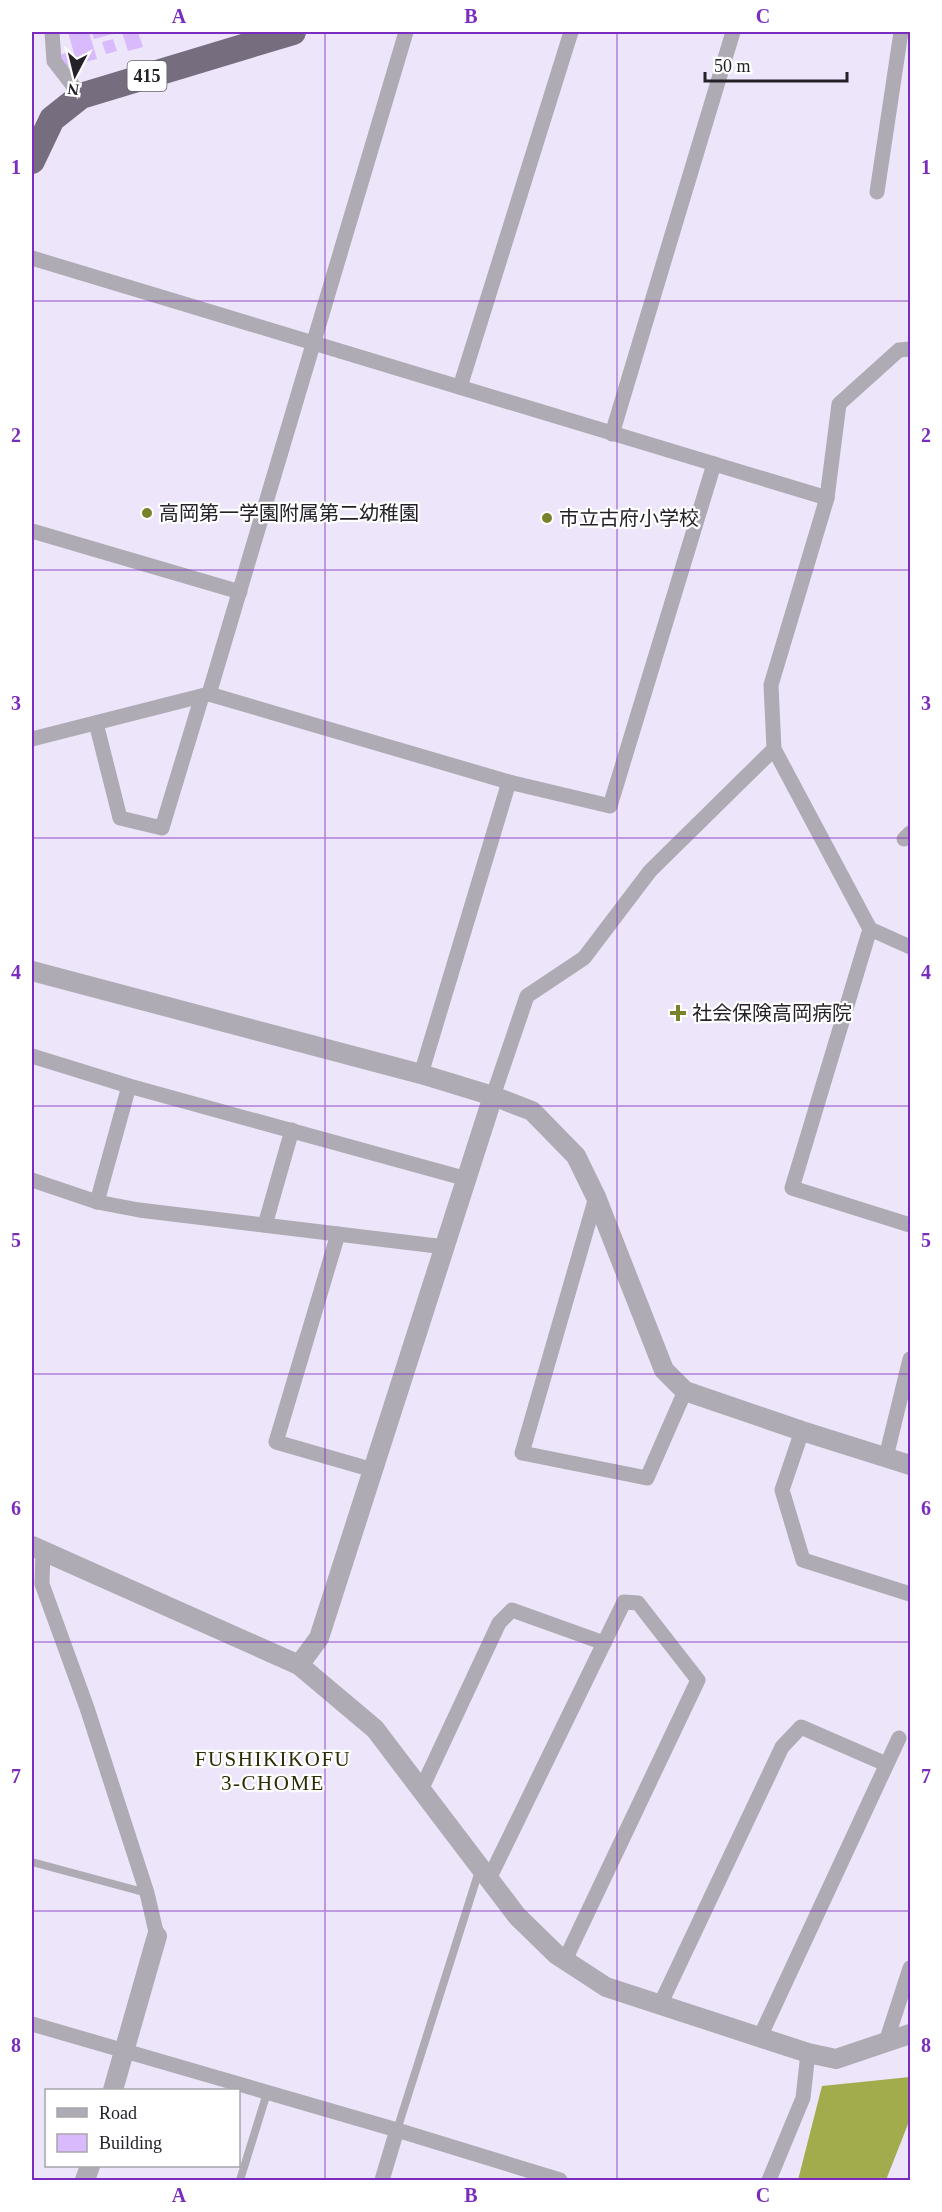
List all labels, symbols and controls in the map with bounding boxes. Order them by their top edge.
text: A [172,5,187,27]
text: B [464,5,478,27]
text: C [756,5,770,27]
north arrow [45,45,105,105]
scale bar [705,45,848,83]
text: 50 m [714,56,751,76]
road number: 415 [128,61,166,91]
text: N [66,80,80,99]
text: 1 [11,156,21,178]
text: 1 [921,156,931,178]
text: 2 [11,424,21,446]
text: 2 [921,424,931,446]
place label: 高岡第一学園附属第二幼稚園 [159,502,419,524]
marker: 高岡第一学園附属第二幼稚園 [140,506,154,520]
place label: 市立古府小学校 [559,507,699,529]
marker: 市立古府小学校 [540,511,554,525]
text: 3 [11,692,21,714]
text: 3 [921,692,931,714]
text: 4 [11,961,21,983]
text: 4 [921,961,931,983]
place label: 社会保険高岡病院 [692,1002,852,1024]
marker: 社会保険高岡病院 [669,1004,687,1022]
text: 5 [11,1229,21,1251]
text: 5 [921,1229,931,1251]
text: 6 [11,1497,21,1519]
text: 6 [921,1497,931,1519]
district label: FUSHIKIKOFU 3-CHOME [195,1747,351,1795]
text: 7 [11,1765,21,1787]
text: 7 [921,1765,931,1787]
text: 8 [11,2034,21,2056]
text: 8 [921,2034,931,2056]
legend [45,2089,240,2167]
text: Road [99,2103,137,2123]
text: Building [99,2133,162,2153]
text: A [172,2184,187,2206]
text: B [464,2184,478,2206]
text: C [756,2184,770,2206]

